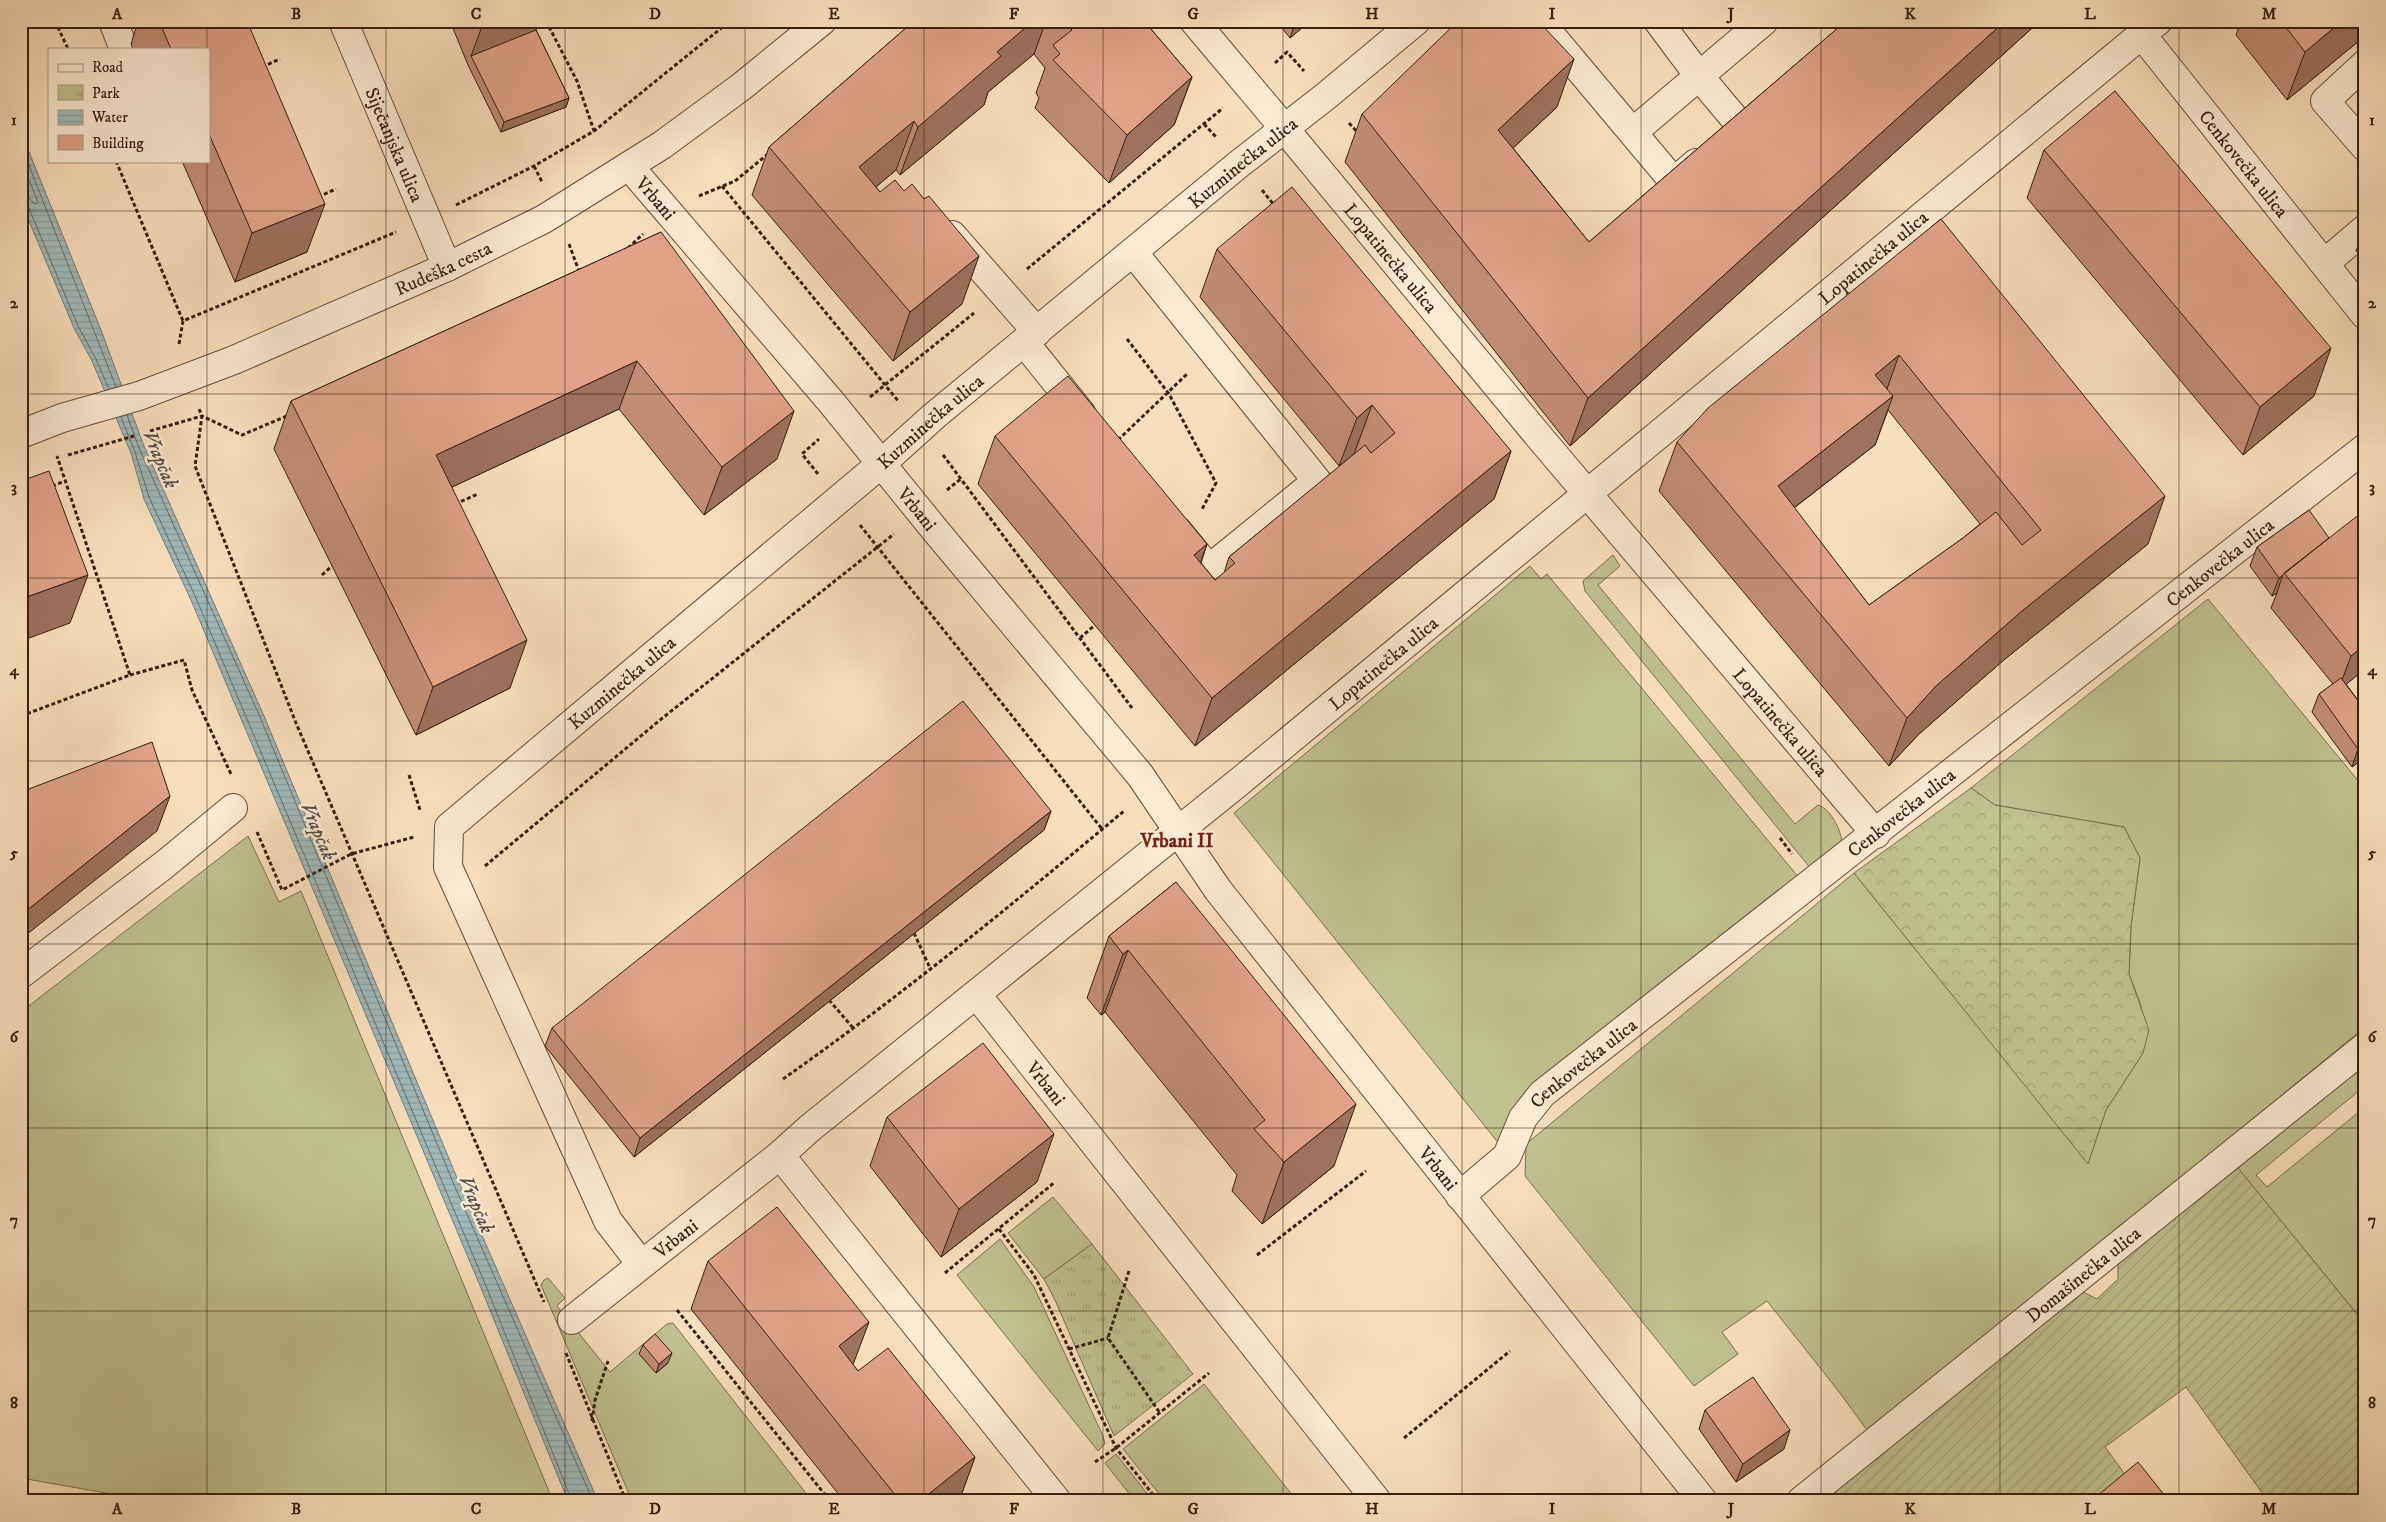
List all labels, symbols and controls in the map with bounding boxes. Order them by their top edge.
text: A [111,4,123,24]
text: B [291,4,301,24]
text: C [471,4,481,24]
text: D [649,4,661,24]
text: E [828,4,840,24]
text: F [1009,4,1019,24]
text: G [1187,4,1199,24]
text: H [1365,4,1379,24]
text: I [1549,4,1556,24]
text: J [1726,4,1735,24]
text: K [1904,4,1916,24]
text: L [2084,4,2096,24]
text: M [2262,4,2277,24]
legend [48,48,210,162]
text: Road [92,58,124,77]
text: Park [92,84,121,103]
street label: Siječanjska ulica [359,84,428,206]
street label: Cenkovečka ulica [2193,106,2293,223]
text: Water [91,108,128,127]
text: 1 [11,110,17,130]
text: 1 [2369,110,2375,130]
street label: Kuzminečka ulica [1184,113,1303,214]
text: Building [92,134,144,153]
street label: Vrbani [630,172,680,225]
street label: Lopatinečka ulica [1338,199,1442,318]
street label: Lopatinečka ulica [1814,206,1933,310]
street label: Rudeška cesta [392,237,496,301]
text: 2 [10,293,19,313]
text: 2 [2368,293,2377,313]
street label: Kuzminečka ulica [873,370,989,475]
water label: Vrapčak [136,427,183,493]
text: 3 [11,477,17,497]
text: 3 [2369,477,2375,497]
street label: Vrbani [891,482,941,536]
street label: Cenkovečka ulica [2162,514,2279,613]
street label: Lopatinečka ulica [1325,612,1443,716]
street label: Kuzminečka ulica [564,631,681,735]
text: 4 [8,660,19,680]
text: 4 [2366,660,2377,680]
street label: Lopatinečka ulica [1727,664,1832,782]
street label: Cenkovečka ulica [1843,764,1961,863]
water label: Vrapčak [294,799,341,865]
district label: Vrbani II [1139,829,1214,854]
text: 5 [9,843,18,863]
text: 5 [2367,843,2376,863]
street label: Cenkovečka ulica [1525,1014,1642,1113]
text: 6 [10,1027,20,1047]
text: 6 [2368,1027,2378,1047]
street label: Vrbani [1020,1056,1070,1111]
street label: Vrbani [1412,1142,1462,1196]
water label: Vrapčak [452,1172,499,1238]
text: 7 [10,1210,18,1230]
text: 7 [2368,1210,2376,1230]
street label: Vrbani [649,1215,703,1264]
street label: Domašinečka ulica [2022,1222,2146,1328]
text: 8 [10,1393,18,1413]
text: 8 [2368,1393,2376,1413]
text: A [111,1499,123,1519]
text: B [291,1499,301,1519]
text: C [471,1499,481,1519]
text: D [649,1499,661,1519]
text: E [828,1499,840,1519]
text: F [1009,1499,1019,1519]
text: G [1187,1499,1199,1519]
text: H [1365,1499,1379,1519]
text: I [1549,1499,1556,1519]
text: J [1726,1499,1735,1519]
text: K [1904,1499,1916,1519]
text: L [2084,1499,2096,1519]
text: M [2262,1499,2277,1519]

